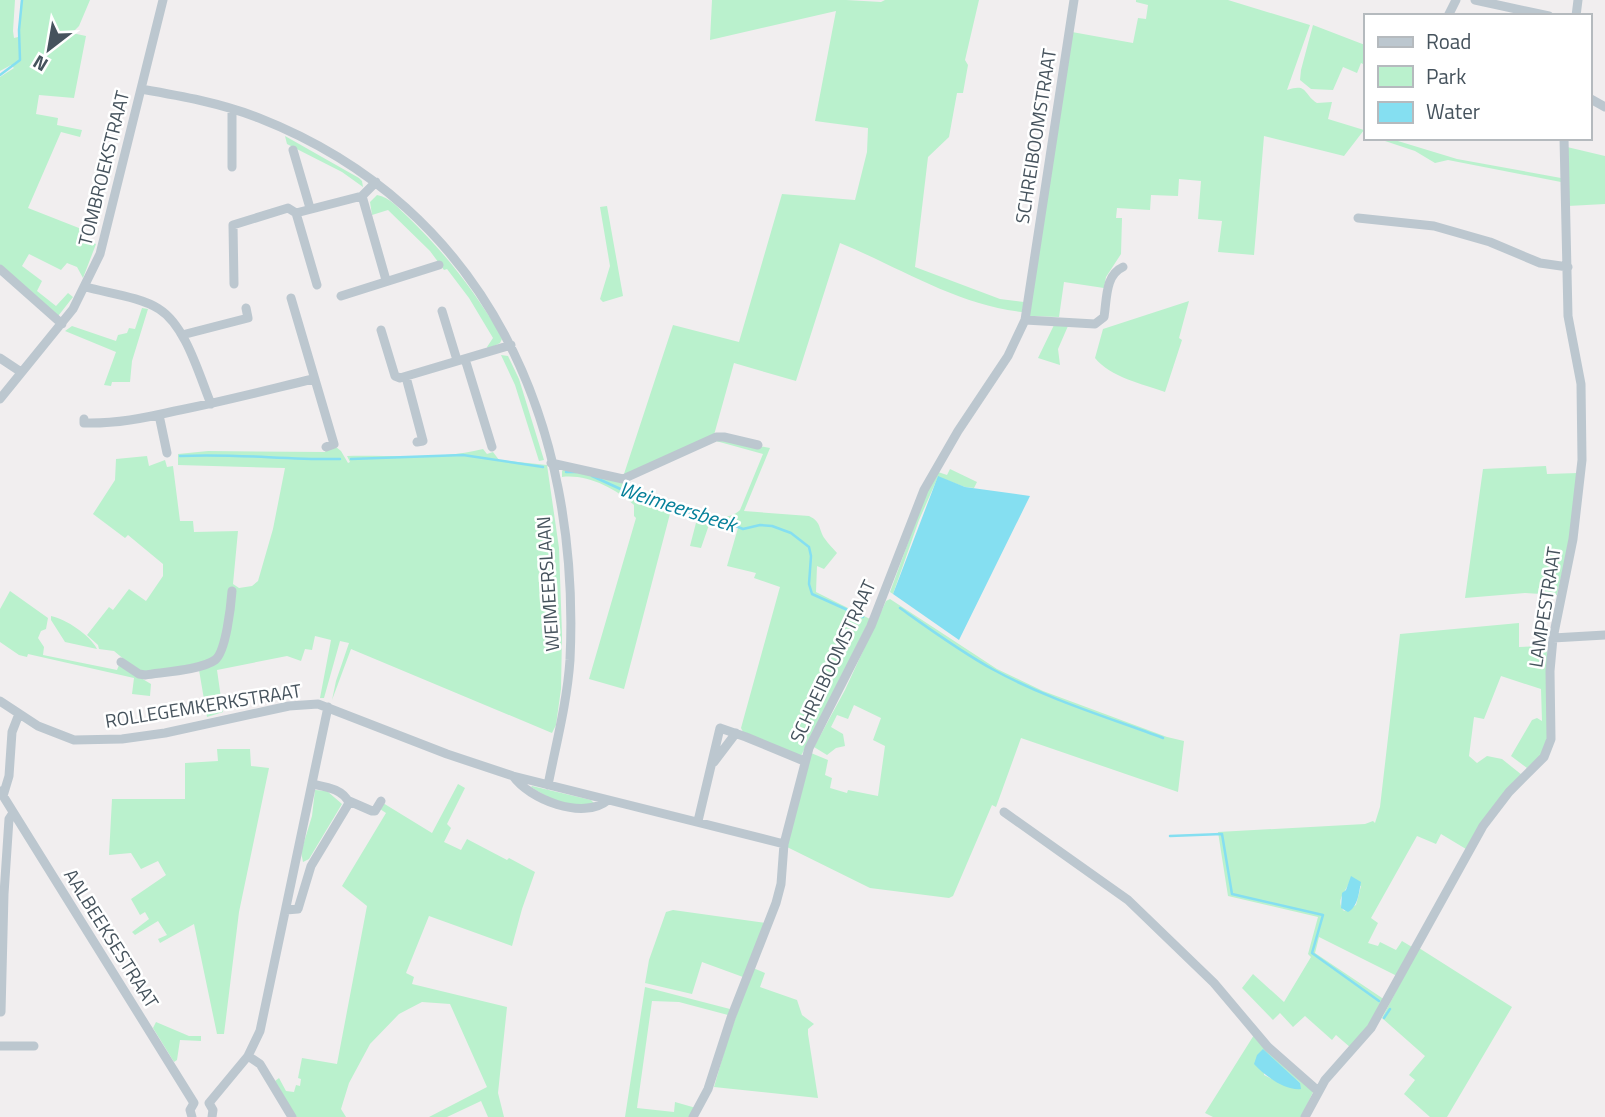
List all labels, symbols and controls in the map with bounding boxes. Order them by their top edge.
north arrow [14,14,84,84]
legend [1364,14,1591,140]
text: Road [1426,25,1471,57]
street label: SCHREIBOOMSTRAAT [1007,46,1063,226]
text: N [27,48,53,80]
text: Park [1426,60,1466,92]
street label: TOMBROEKSTRAAT [70,87,136,249]
text: Water [1426,95,1480,127]
water label: Weimeersbeek [615,472,743,541]
street label: WEIMEERSLAAN [528,515,566,653]
street label: LAMPESTRAAT [1520,545,1568,669]
street label: SCHREIBOOMSTRAAT [782,575,882,747]
street label: ROLLEGEMKERKSTRAAT [103,675,303,735]
street label: AALBEEKSESTRAAT [57,863,167,1013]

